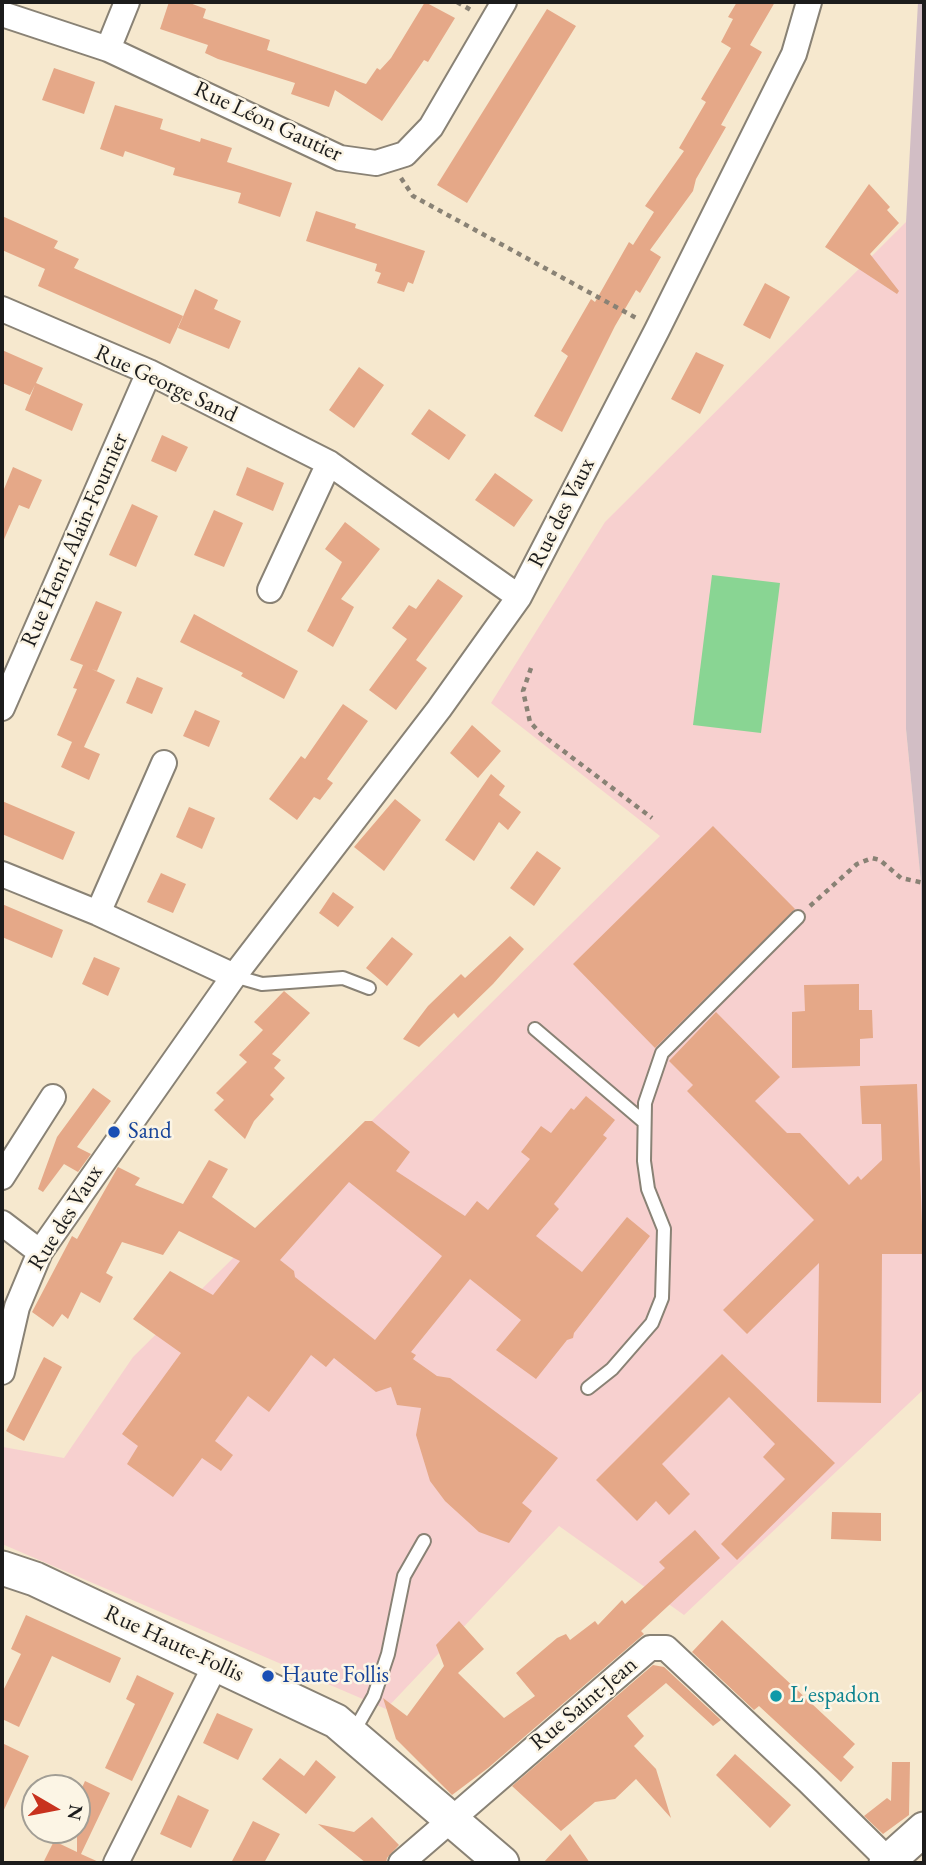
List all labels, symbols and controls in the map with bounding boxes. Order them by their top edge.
street label: Rue Léon Gautier [190,76,346,168]
street label: Rue George Sand [90,339,242,429]
street label: Rue Henri Alain-Fournier [15,429,135,651]
street label: Rue des Vaux [523,454,601,572]
place label: Sand [128,1118,172,1146]
marker: Sand [106,1124,122,1140]
street label: Rue des Vaux [23,1160,109,1276]
street label: Rue Haute-Follis [100,1600,248,1688]
street label: Rue Saint-Jean [525,1651,643,1757]
place label: Haute Follis [282,1662,389,1690]
marker: Haute Follis [260,1668,276,1684]
place label: L'espadon [790,1682,880,1710]
marker: L'espadon [768,1688,784,1704]
north arrow [21,1774,91,1844]
text: N [62,1803,89,1822]

